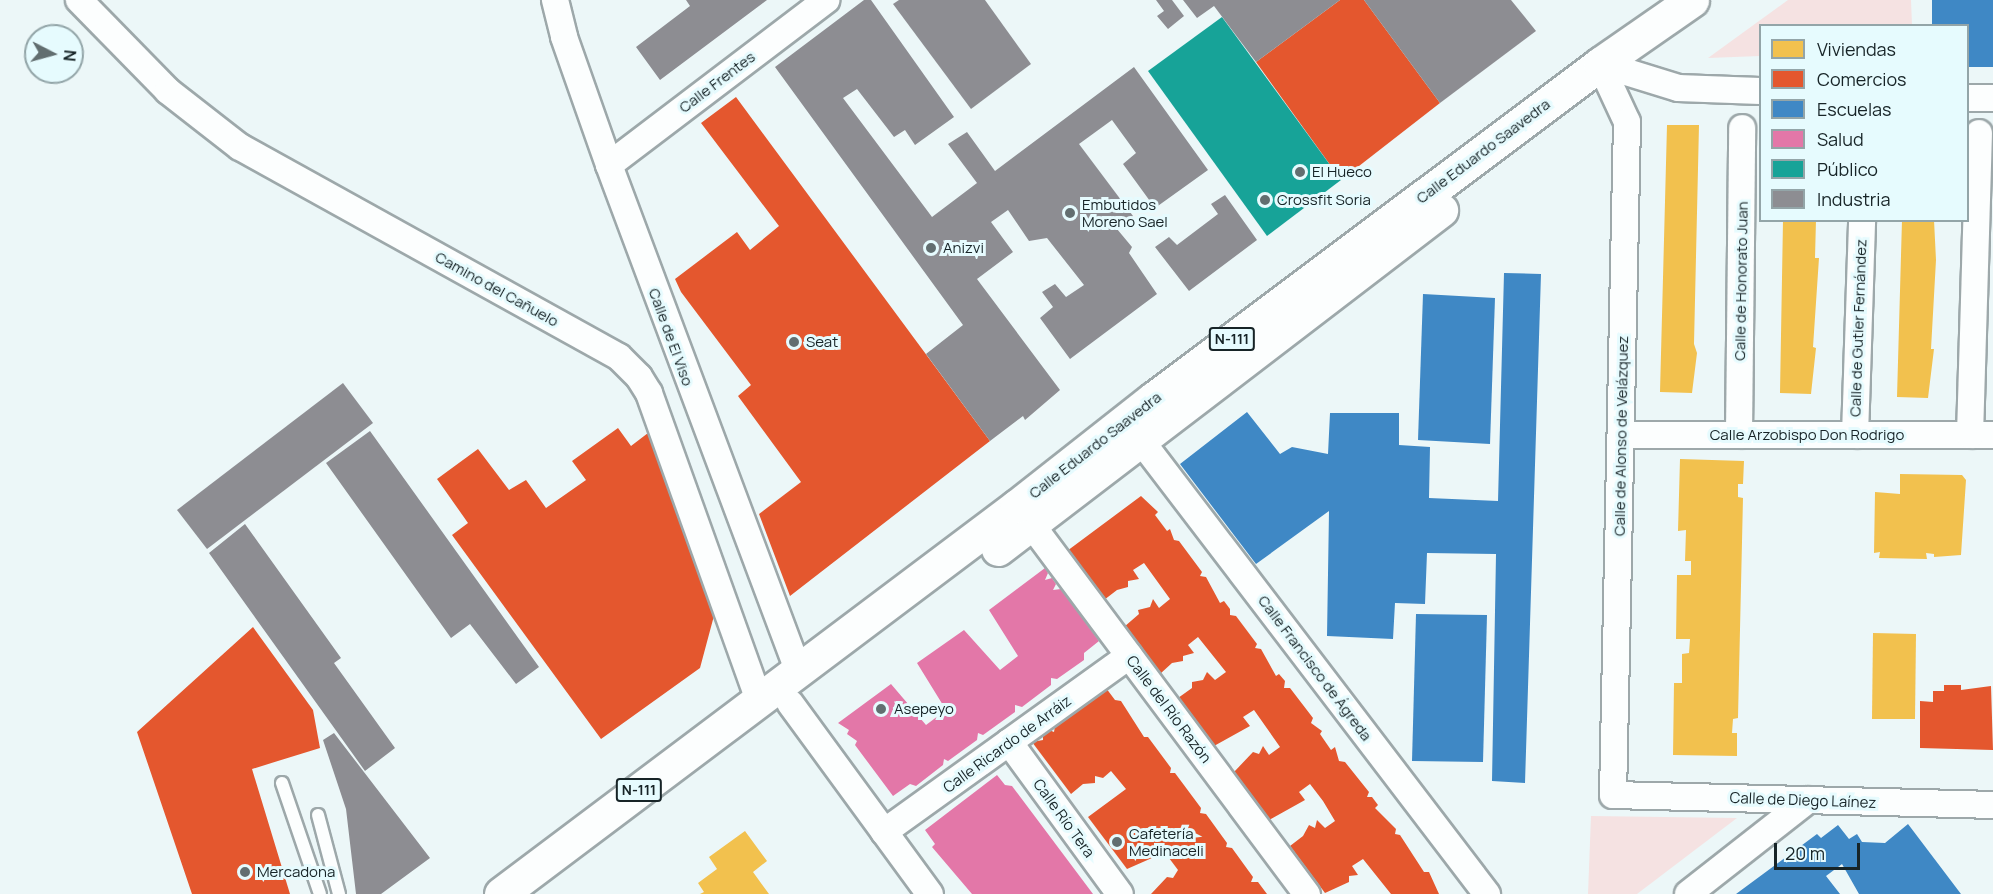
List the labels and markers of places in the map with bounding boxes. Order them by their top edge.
place label: El Hueco [1312,163,1372,181]
marker: El Hueco [1293,165,1307,179]
place label: Crossfit Soria [1277,191,1371,209]
marker: Crossfit Soria [1258,193,1272,207]
place label: Embutidos Moreno Sael [1082,195,1168,230]
marker: Embutidos Moreno Sael [1063,206,1077,220]
place label: Anizvi [943,239,984,257]
marker: Anizvi [924,241,938,255]
place label: Seat [806,333,838,351]
marker: Seat [787,335,801,349]
marker: Asepeyo [872,700,890,718]
place label: Asepeyo [894,700,954,718]
place label: Cafetería Medinaceli [1129,824,1204,859]
marker: Cafetería Medinaceli [1110,835,1124,849]
place label: Mercadona [257,863,335,881]
marker: Mercadona [238,865,252,879]

